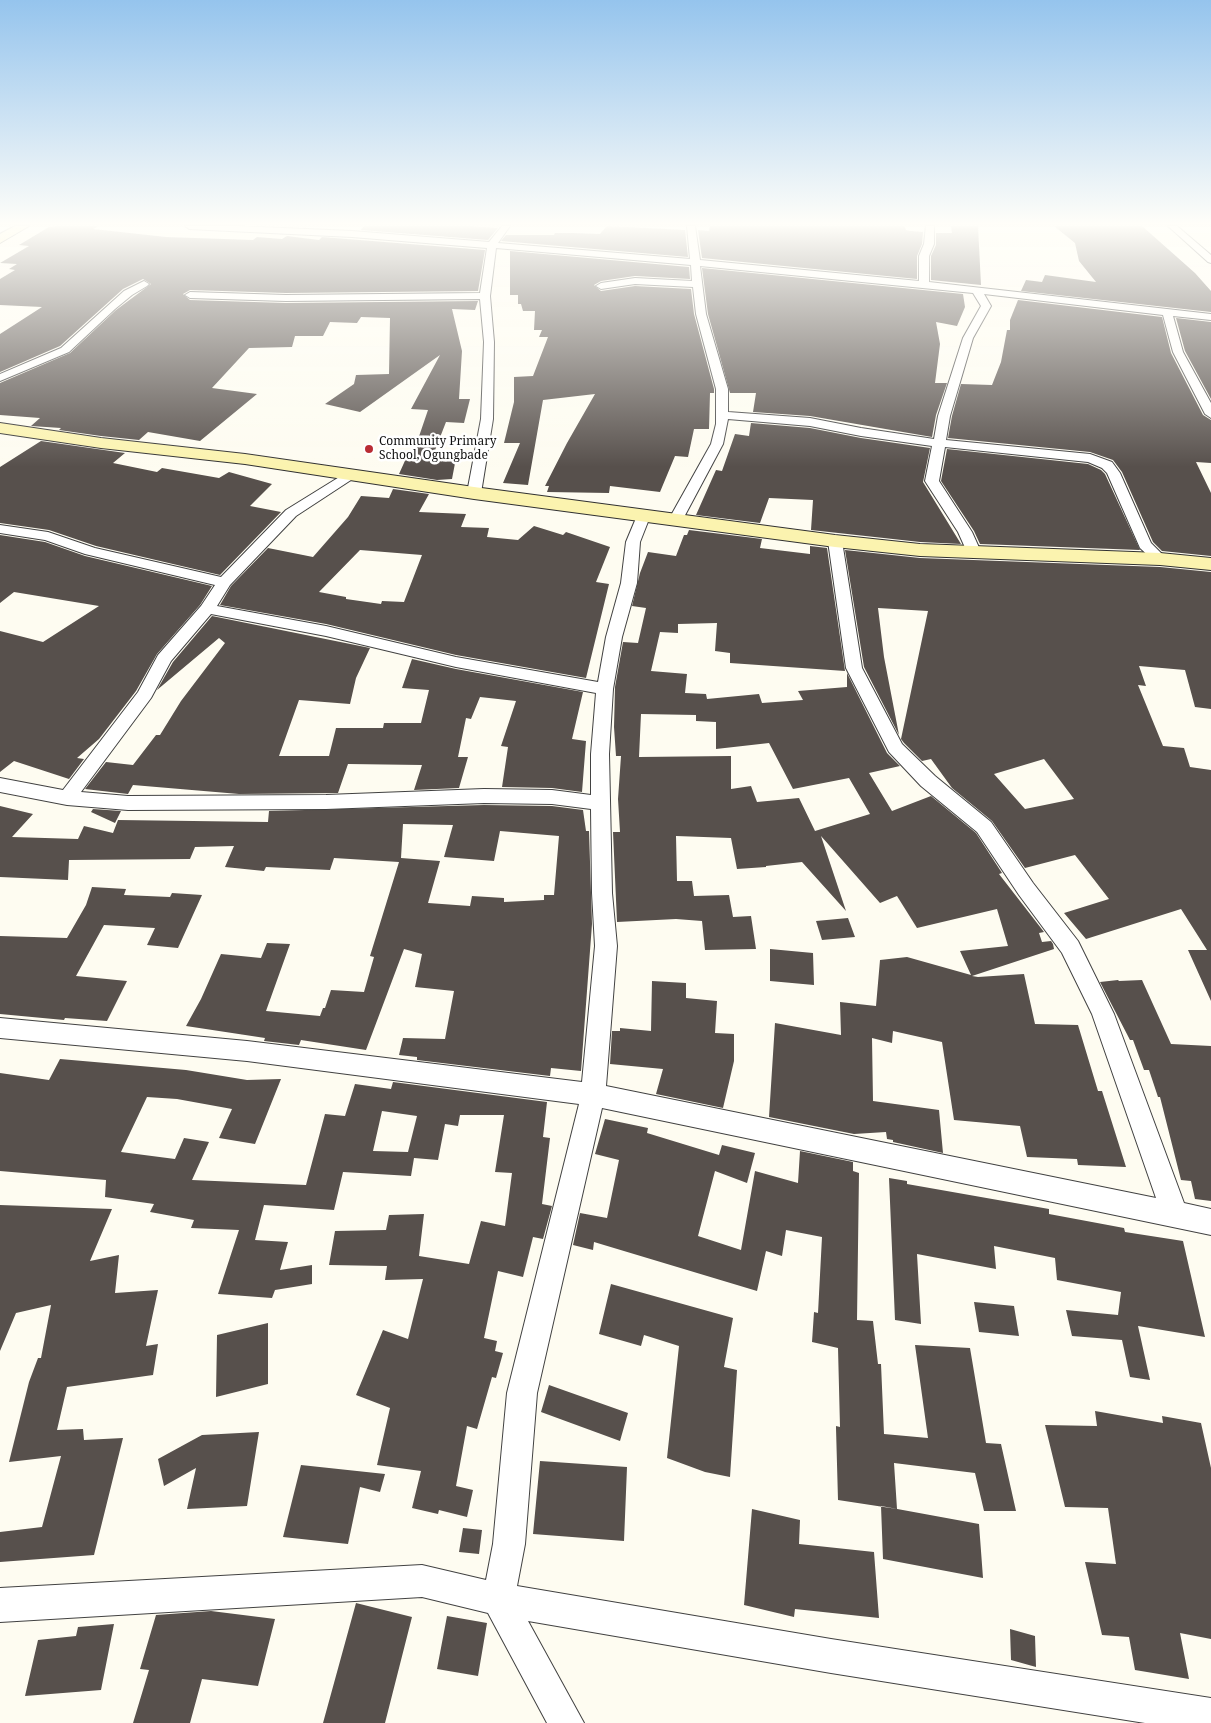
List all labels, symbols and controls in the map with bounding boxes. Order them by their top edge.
place label: Community Primary School, Ogungbade [379,435,497,463]
marker: Community Primary School, Ogungbade [363,443,375,455]

